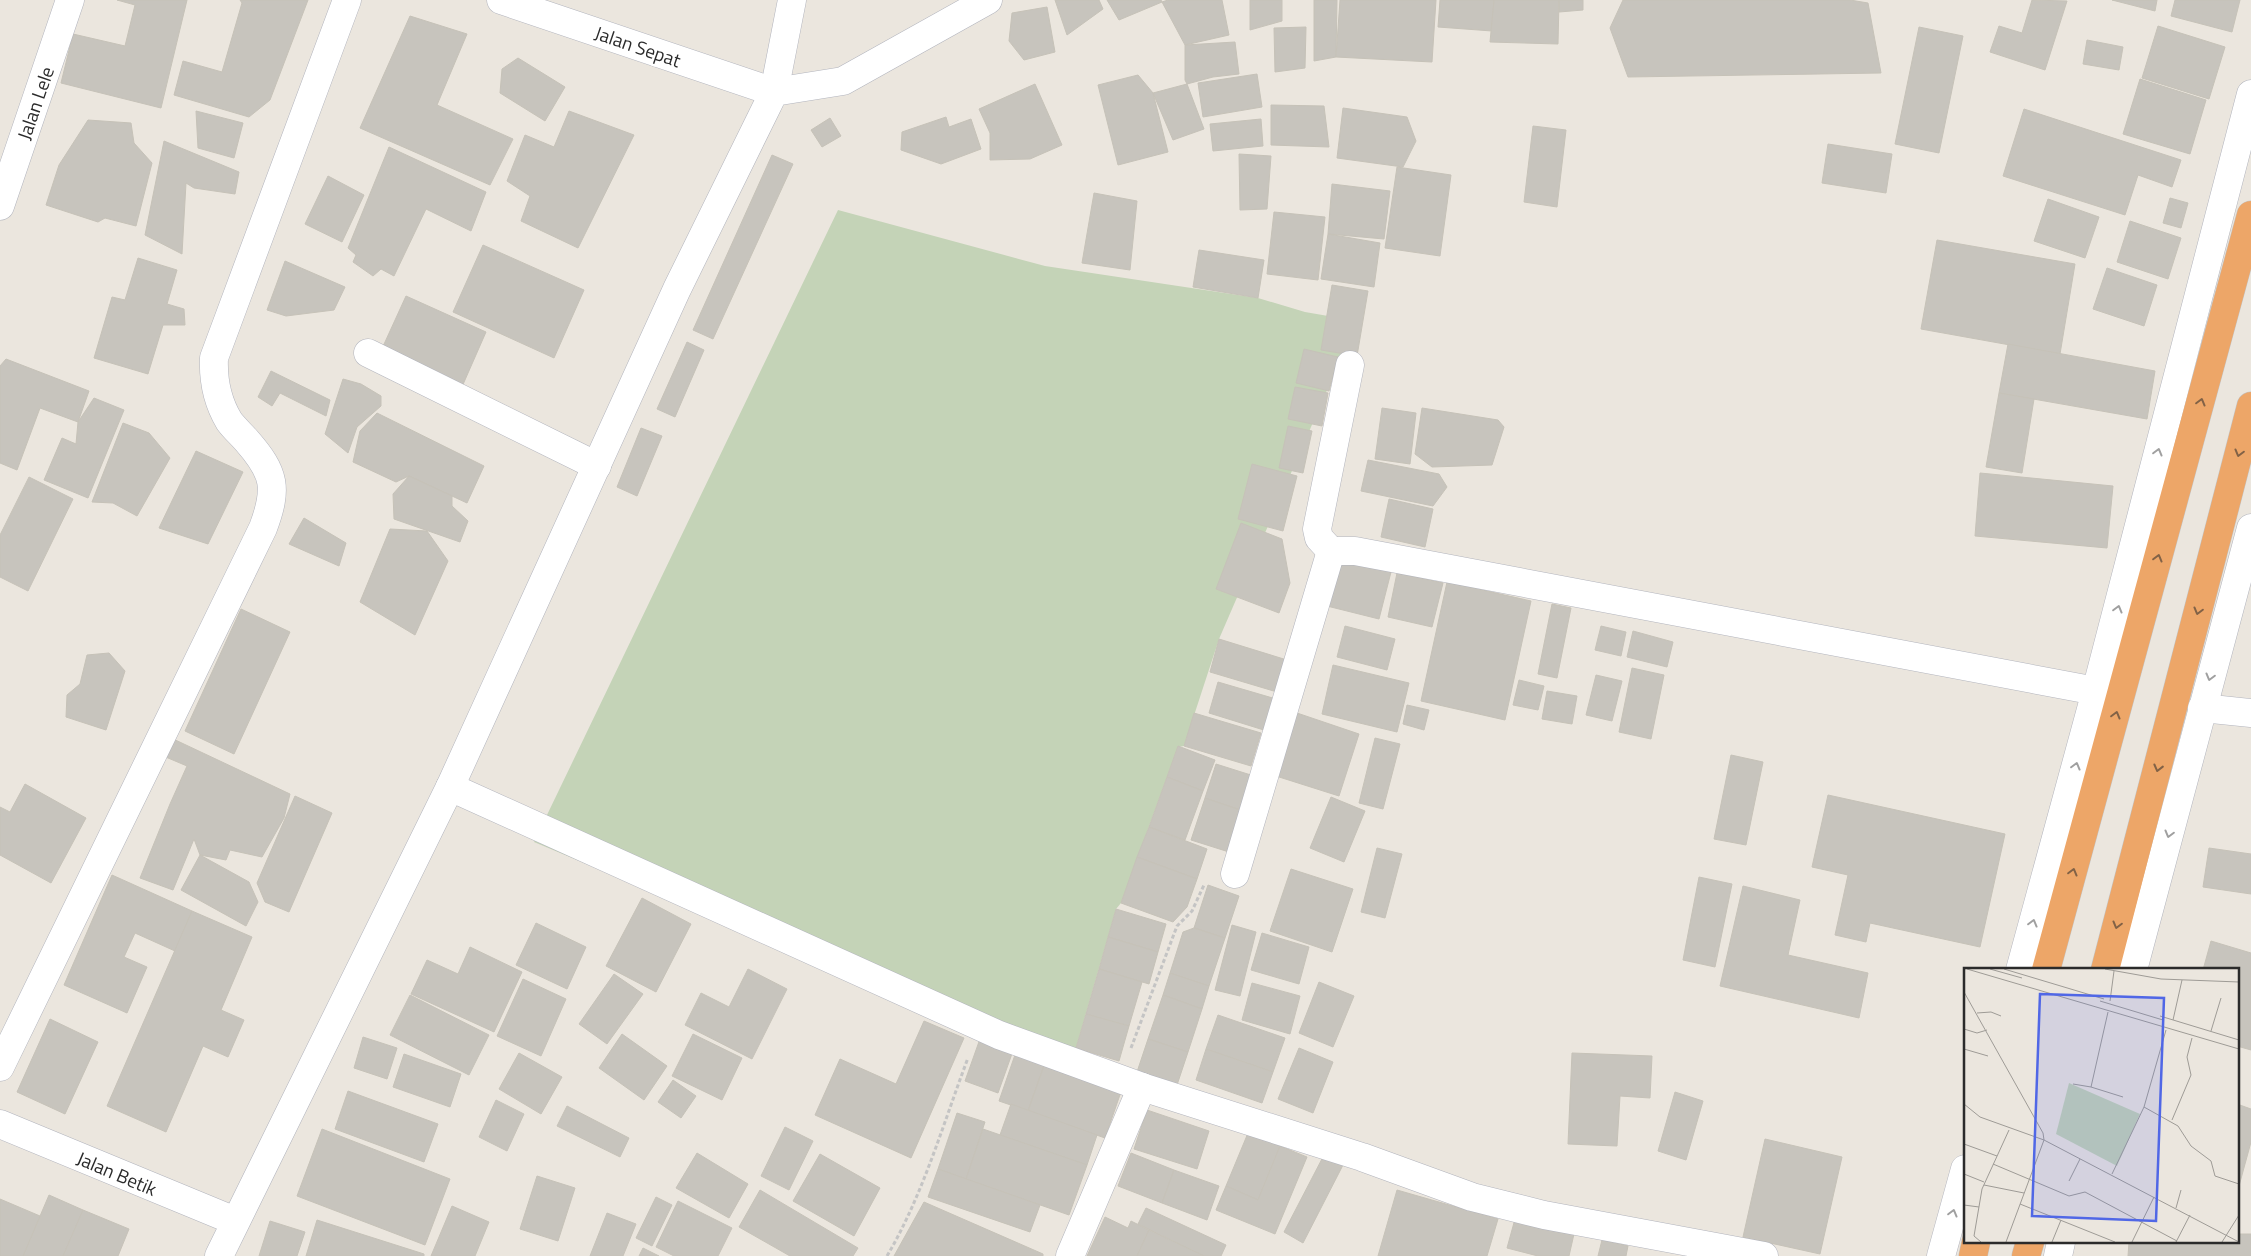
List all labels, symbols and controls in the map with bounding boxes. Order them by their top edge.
street label: Jalan Sepat [591,18,685,74]
street label: Jalan Lele [9,62,61,144]
one-way arrow [2196,398,2206,406]
one-way arrow [2153,448,2163,456]
one-way arrow [2234,449,2244,457]
one-way arrow [2153,555,2163,563]
one-way arrow [2112,606,2122,614]
one-way arrow [2193,606,2203,614]
one-way arrow [2206,672,2216,680]
one-way arrow [2110,712,2120,720]
one-way arrow [2070,763,2080,771]
one-way arrow [2153,764,2164,773]
one-way arrow [2164,829,2174,837]
one-way arrow [2067,868,2078,876]
one-way arrow [2027,919,2037,927]
one-way arrow [2112,921,2122,929]
inset map [1964,968,2238,1244]
street label: Jalan Betik [72,1143,162,1203]
one-way arrow [1947,1208,1958,1217]

